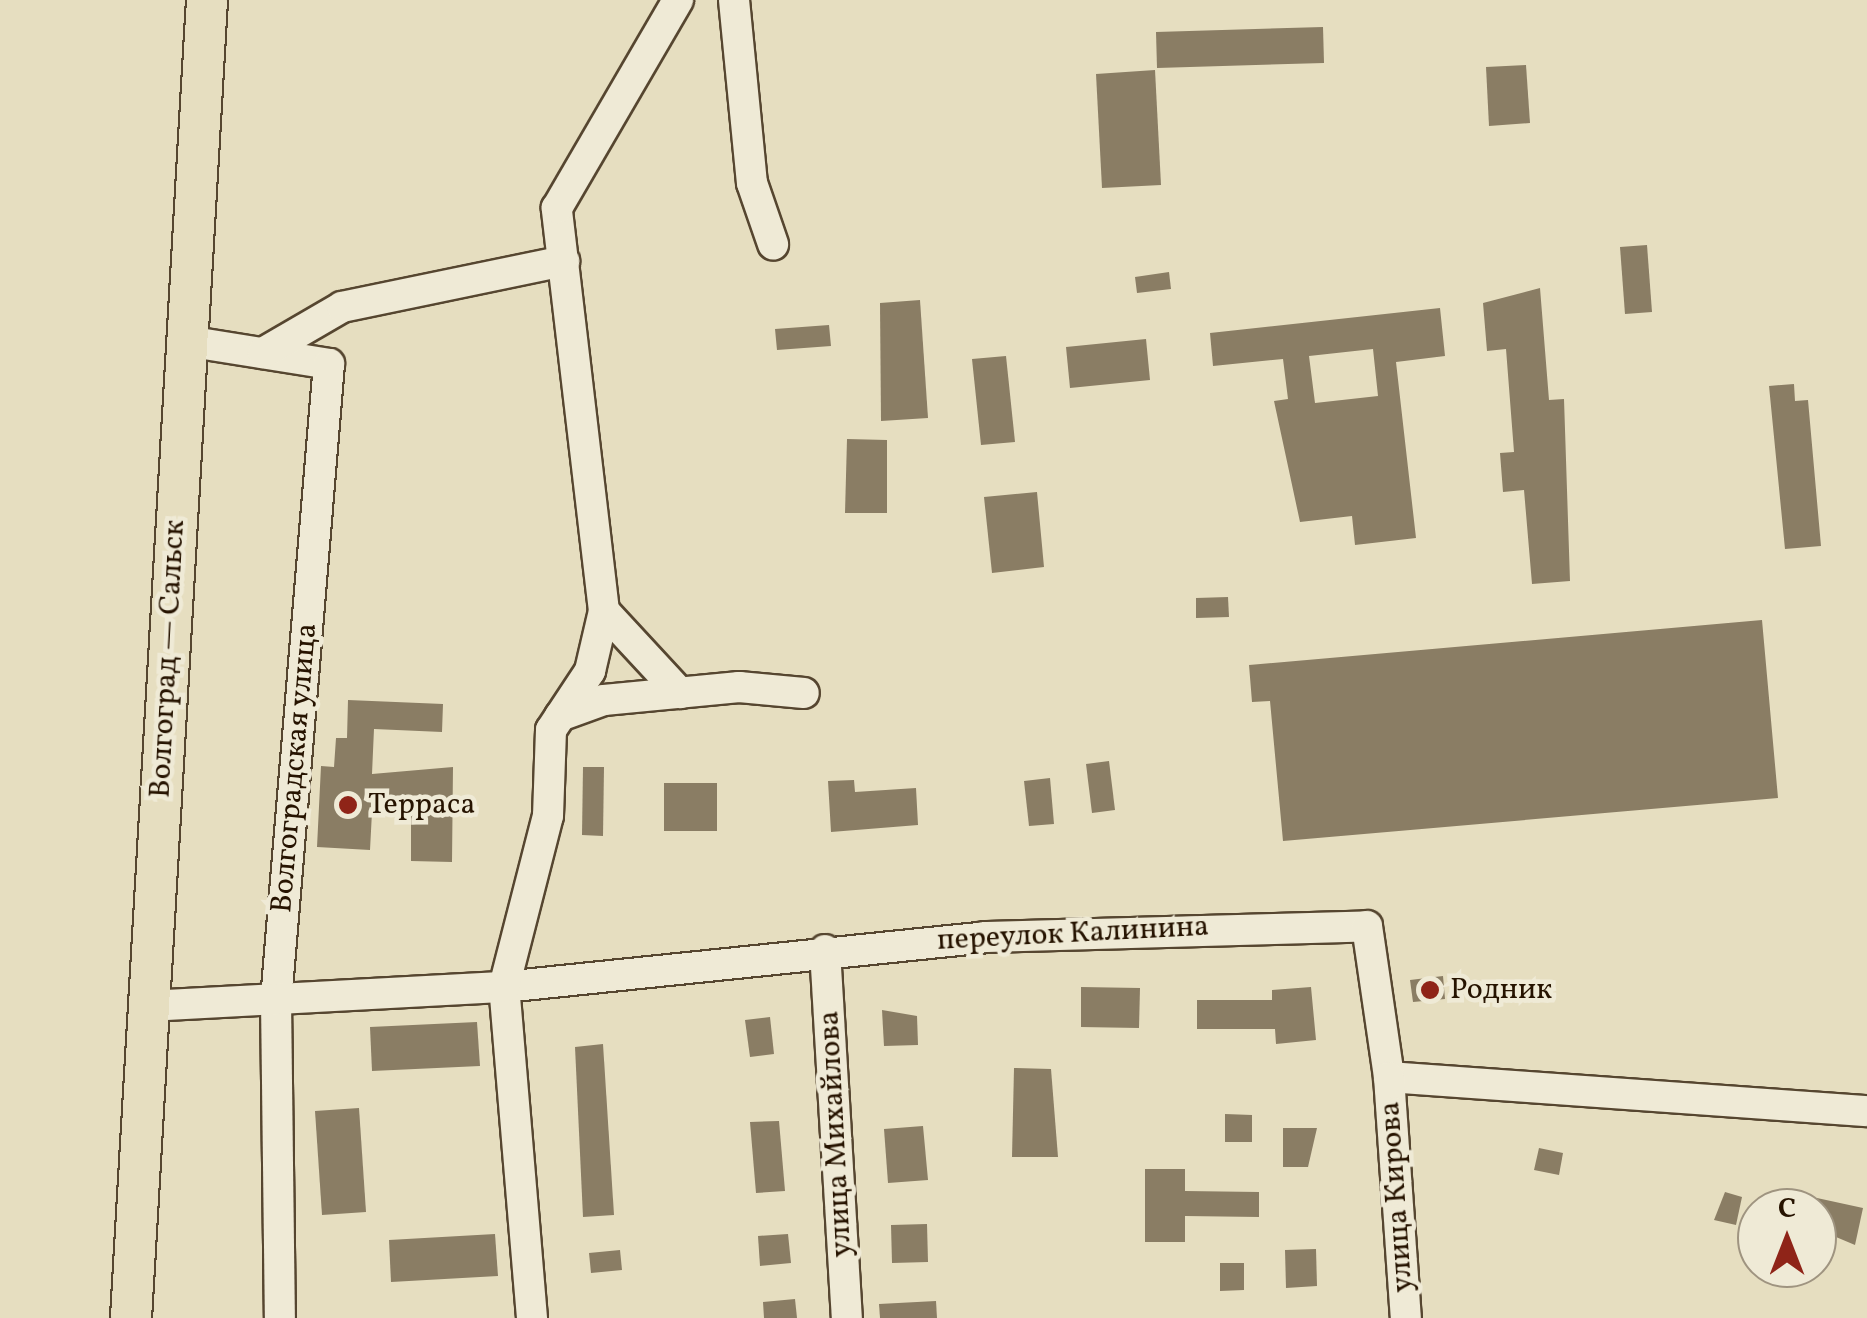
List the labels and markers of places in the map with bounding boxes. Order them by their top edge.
place label: Терраса [368,787,475,823]
marker: Терраса [337,794,359,816]
place label: Родник [1450,972,1552,1008]
marker: Родник [1419,979,1441,1001]

